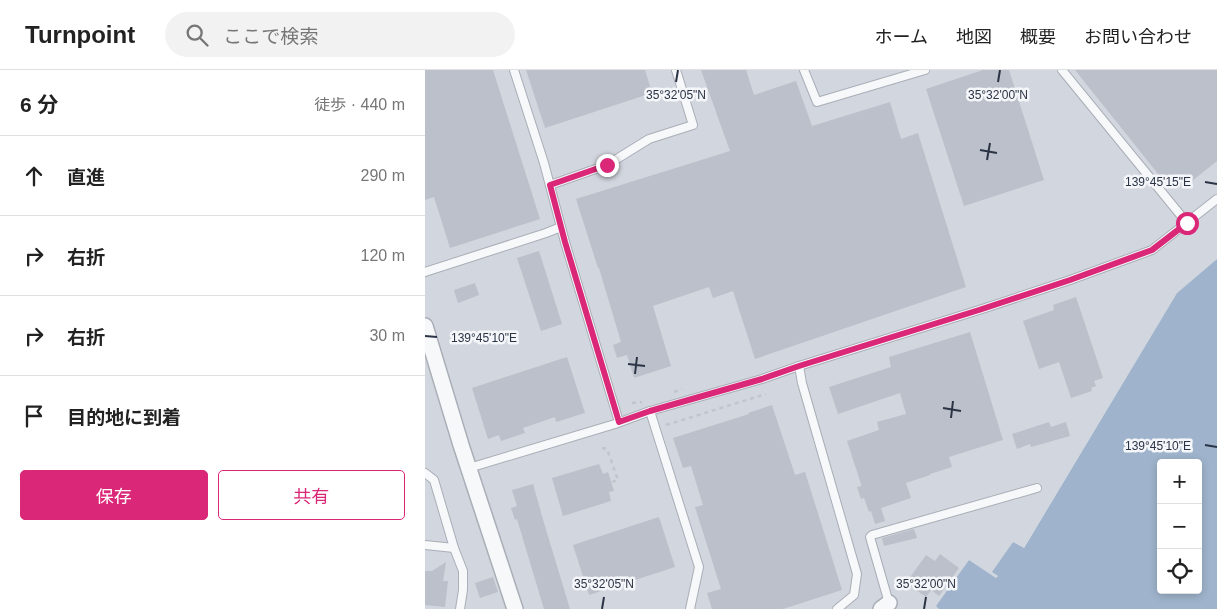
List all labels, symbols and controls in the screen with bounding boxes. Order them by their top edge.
search box [165,12,515,57]
text: Turnpoint [25,21,135,48]
icon: search [183,21,211,49]
text: ここで検索 [223,26,318,47]
text: ホーム [875,27,928,47]
text: 地図 [956,27,992,47]
text: 概要 [1020,27,1056,47]
text: お問い合わせ [1084,27,1192,47]
text: 35°32'05"N [646,88,706,102]
text: 35°32'00"N [968,88,1028,102]
text: 6 分 [20,93,59,116]
text: 徒歩 · 440 m [314,96,405,113]
route end [596,154,619,177]
icon: ahead [20,162,48,190]
text: 直進 [67,167,105,188]
text: 290 m [361,167,405,184]
text: 139°45'15"E [1125,175,1191,189]
route start [1176,212,1199,235]
icon: right [20,242,48,270]
text: 右折 [67,247,105,268]
text: 120 m [361,247,405,264]
icon: right [20,322,48,350]
text: 右折 [67,327,105,348]
text: 30 m [369,327,405,344]
text: 139°45'10"E [451,331,517,345]
icon: arrive [20,402,48,430]
text: 目的地に到着 [67,407,181,428]
text: 139°45'10"E [1125,439,1191,453]
map controls [1157,459,1202,594]
button: + [1157,459,1202,504]
button: 保存 [20,470,208,520]
button: 共有 [218,470,405,520]
button: − [1157,504,1202,549]
button: locate [1157,549,1202,594]
text: 35°32'05"N [574,577,634,591]
text: 35°32'00"N [896,577,956,591]

